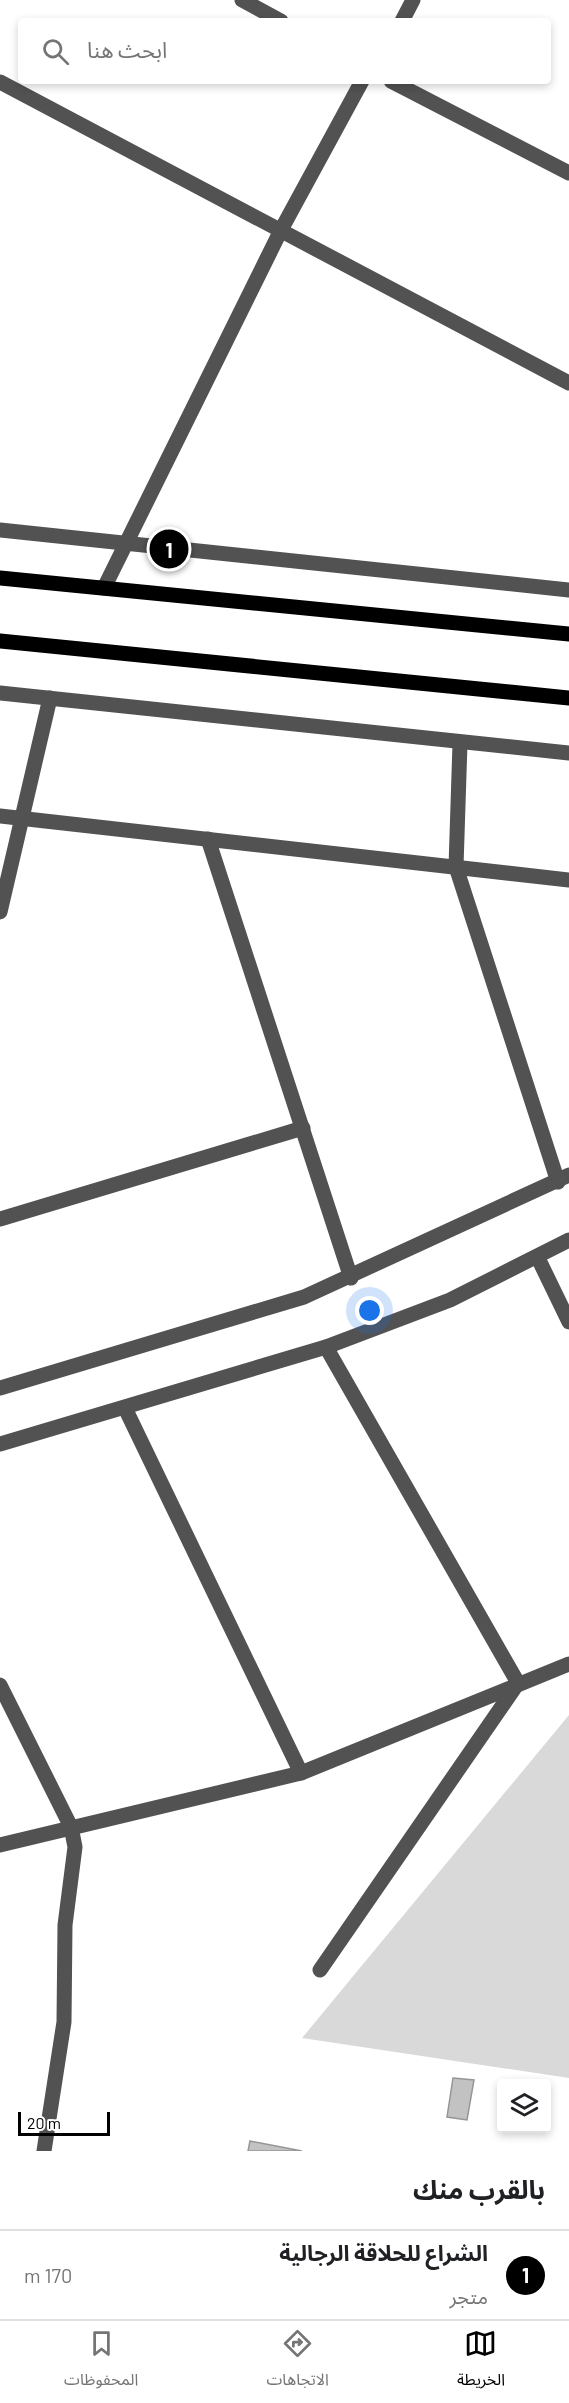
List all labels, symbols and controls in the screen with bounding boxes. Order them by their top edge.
search box [18,18,551,84]
icon: search [39,35,72,68]
text: ابحث هنا [87,36,167,62]
pin: 1 [150,526,188,572]
your location [355,1296,384,1325]
map controls [497,2079,551,2133]
button: layers [497,2079,551,2133]
scale bar [18,2109,110,2136]
text: 20 m [27,2113,61,2132]
text: بالقرب منك [413,2173,545,2204]
text: الشراع للحلاقة الرجالية [279,2239,488,2265]
text: 170 m [24,2263,72,2287]
text: 1 [522,2263,529,2287]
text: متجر [449,2284,488,2308]
tab: المحفوظات [64,2327,138,2397]
tab: الاتجاهات [266,2327,329,2397]
tab: الخريطة [457,2327,505,2397]

